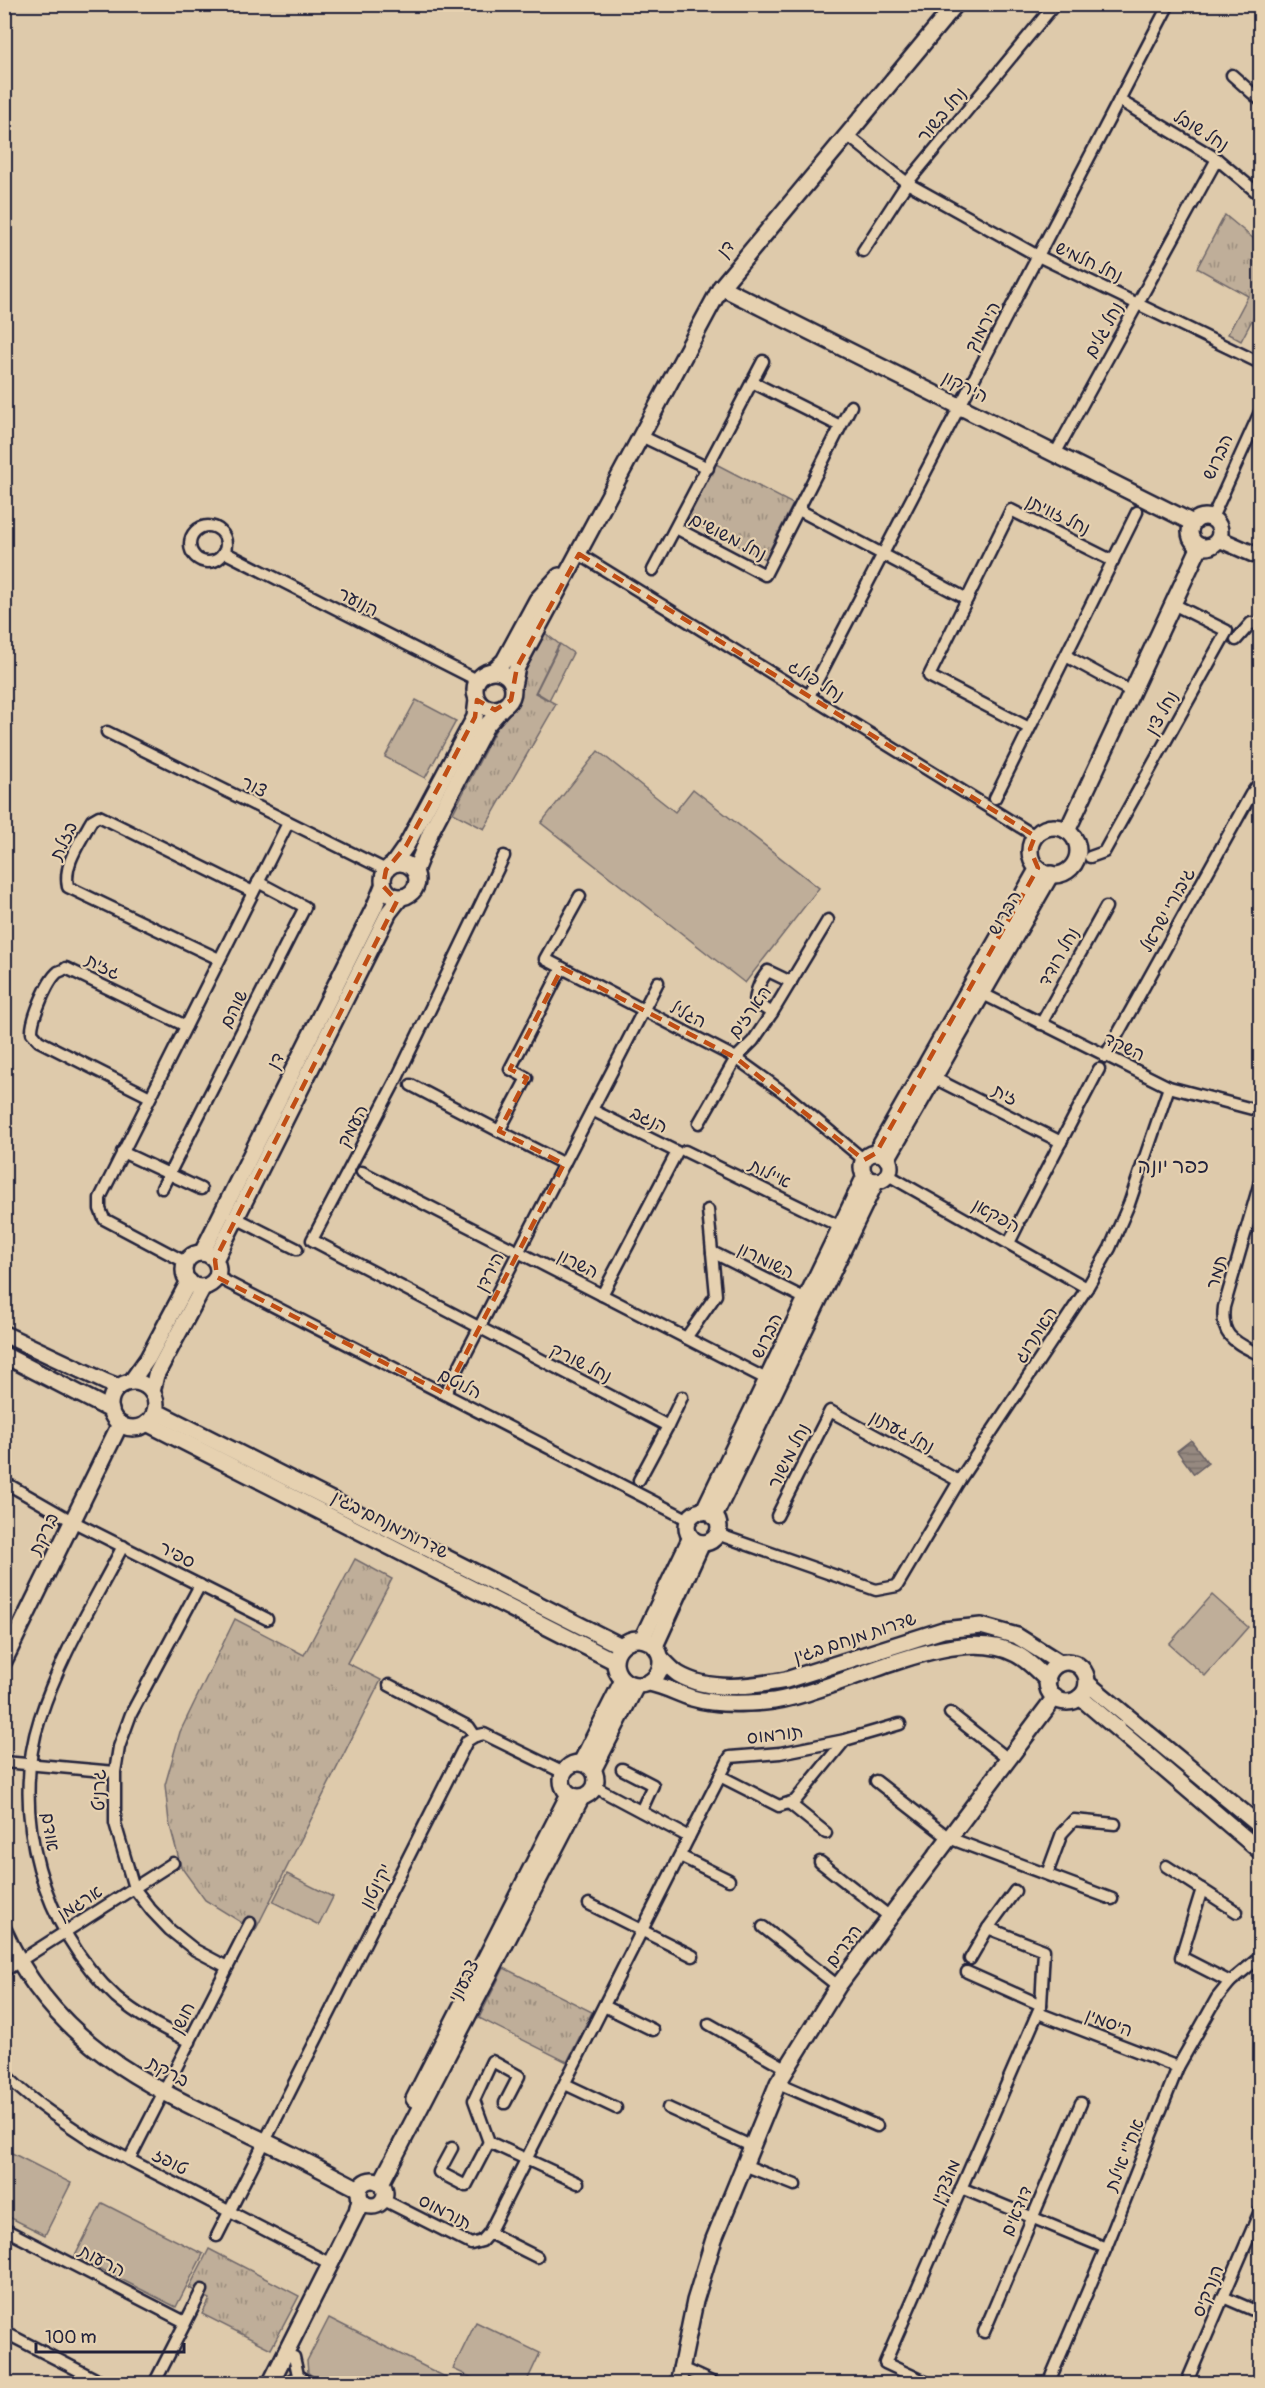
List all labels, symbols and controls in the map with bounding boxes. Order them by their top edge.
street label: נחל בשור [912,83,972,147]
street label: נחל שובל [1169,105,1233,157]
street label: דן [712,236,740,262]
street label: נחל חלמיש [1052,236,1126,288]
street label: הירמוך [960,298,1006,356]
street label: נחל גלים [1079,298,1129,362]
street label: הירקון [938,366,992,408]
street label: הברוש [1197,430,1239,484]
street label: נחל זוויתן [1022,490,1094,540]
street label: נחל משושים [686,508,770,566]
street label: הנוער [334,582,382,622]
street label: נחל פולג [783,655,849,707]
street label: נחל צין [1140,687,1184,739]
street label: צור [237,771,271,803]
street label: בזלת [45,818,83,865]
street label: גיבורי ישראל [1135,863,1201,957]
street label: הברוש [983,886,1027,940]
street label: נחל רודד [1033,923,1085,991]
street label: גזית [81,948,124,985]
street label: הארזים [723,981,777,1043]
street label: שוהם [215,986,253,1032]
street label: הגליל [666,996,710,1034]
street label: השקד [1100,1027,1148,1067]
street label: דן [262,1049,290,1073]
street label: זית [988,1079,1021,1111]
street label: העמק [332,1101,374,1151]
street label: הנגב [627,1101,671,1139]
district label: כפר יונה [1137,1153,1209,1180]
street label: איילות [744,1154,795,1194]
street label: הפקאן [968,1194,1024,1238]
street label: השומרון [734,1238,798,1284]
street label: השרון [554,1244,602,1284]
street label: הירדן [470,1248,510,1296]
street label: תמר [1201,1252,1233,1292]
street label: האתרוג [1009,1302,1063,1368]
street label: הברוש [746,1309,788,1363]
street label: נחל שורק [546,1338,616,1388]
street label: הלוטם [434,1363,486,1405]
street label: נחל געתון [866,1405,938,1459]
street label: נחל מישור [763,1419,815,1493]
street label: שדרות מנחם בגין [328,1486,452,1564]
street label: ברקת [24,1509,64,1560]
street label: ספיר [155,1536,199,1574]
street label: שדרות מנחם בגין [791,1607,919,1669]
street label: תורמוס [745,1720,805,1750]
street label: גרניט [87,1769,111,1811]
street label: אודם [36,1811,64,1853]
street label: יקינטון [355,1860,397,1912]
street label: ארגמן [53,1880,107,1926]
street label: הדרים [821,1920,867,1972]
street label: צבעוני [444,1956,484,2006]
street label: חושן [165,1998,201,2038]
street label: היסמין [1082,2004,1136,2042]
street label: ברקת [142,2051,193,2093]
street label: אח"י אילת [1100,2115,1150,2196]
street label: טופז [148,2143,192,2181]
street label: מוצקין [926,2156,966,2208]
street label: דודאים [996,2182,1038,2240]
street label: תורמוס [414,2189,476,2235]
street label: הרעות [74,2239,129,2282]
street label: הנרקיס [1187,2261,1229,2321]
scale bar [36,2316,184,2354]
text: 100 m [45,2326,97,2349]

